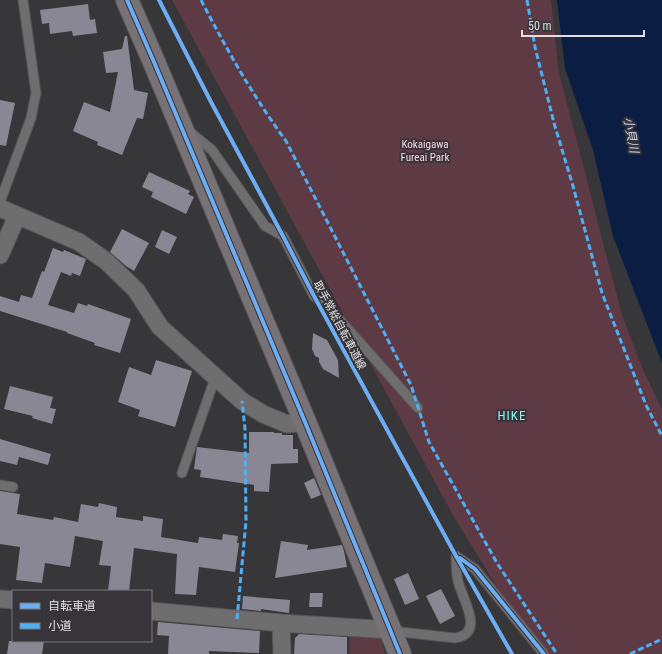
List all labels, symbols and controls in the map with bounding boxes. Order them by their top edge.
scale bar [522,12,644,38]
text: 50 m [528,19,552,33]
water label: 小貝川 [621,116,642,156]
park label: Kokaigawa Fureai Park [401,138,449,164]
street label: 取手常総自転車道線 [311,278,369,372]
district label: HIKE [498,408,526,423]
legend [12,590,152,642]
text: 自転車道 [48,599,96,613]
text: 小道 [48,619,72,633]

